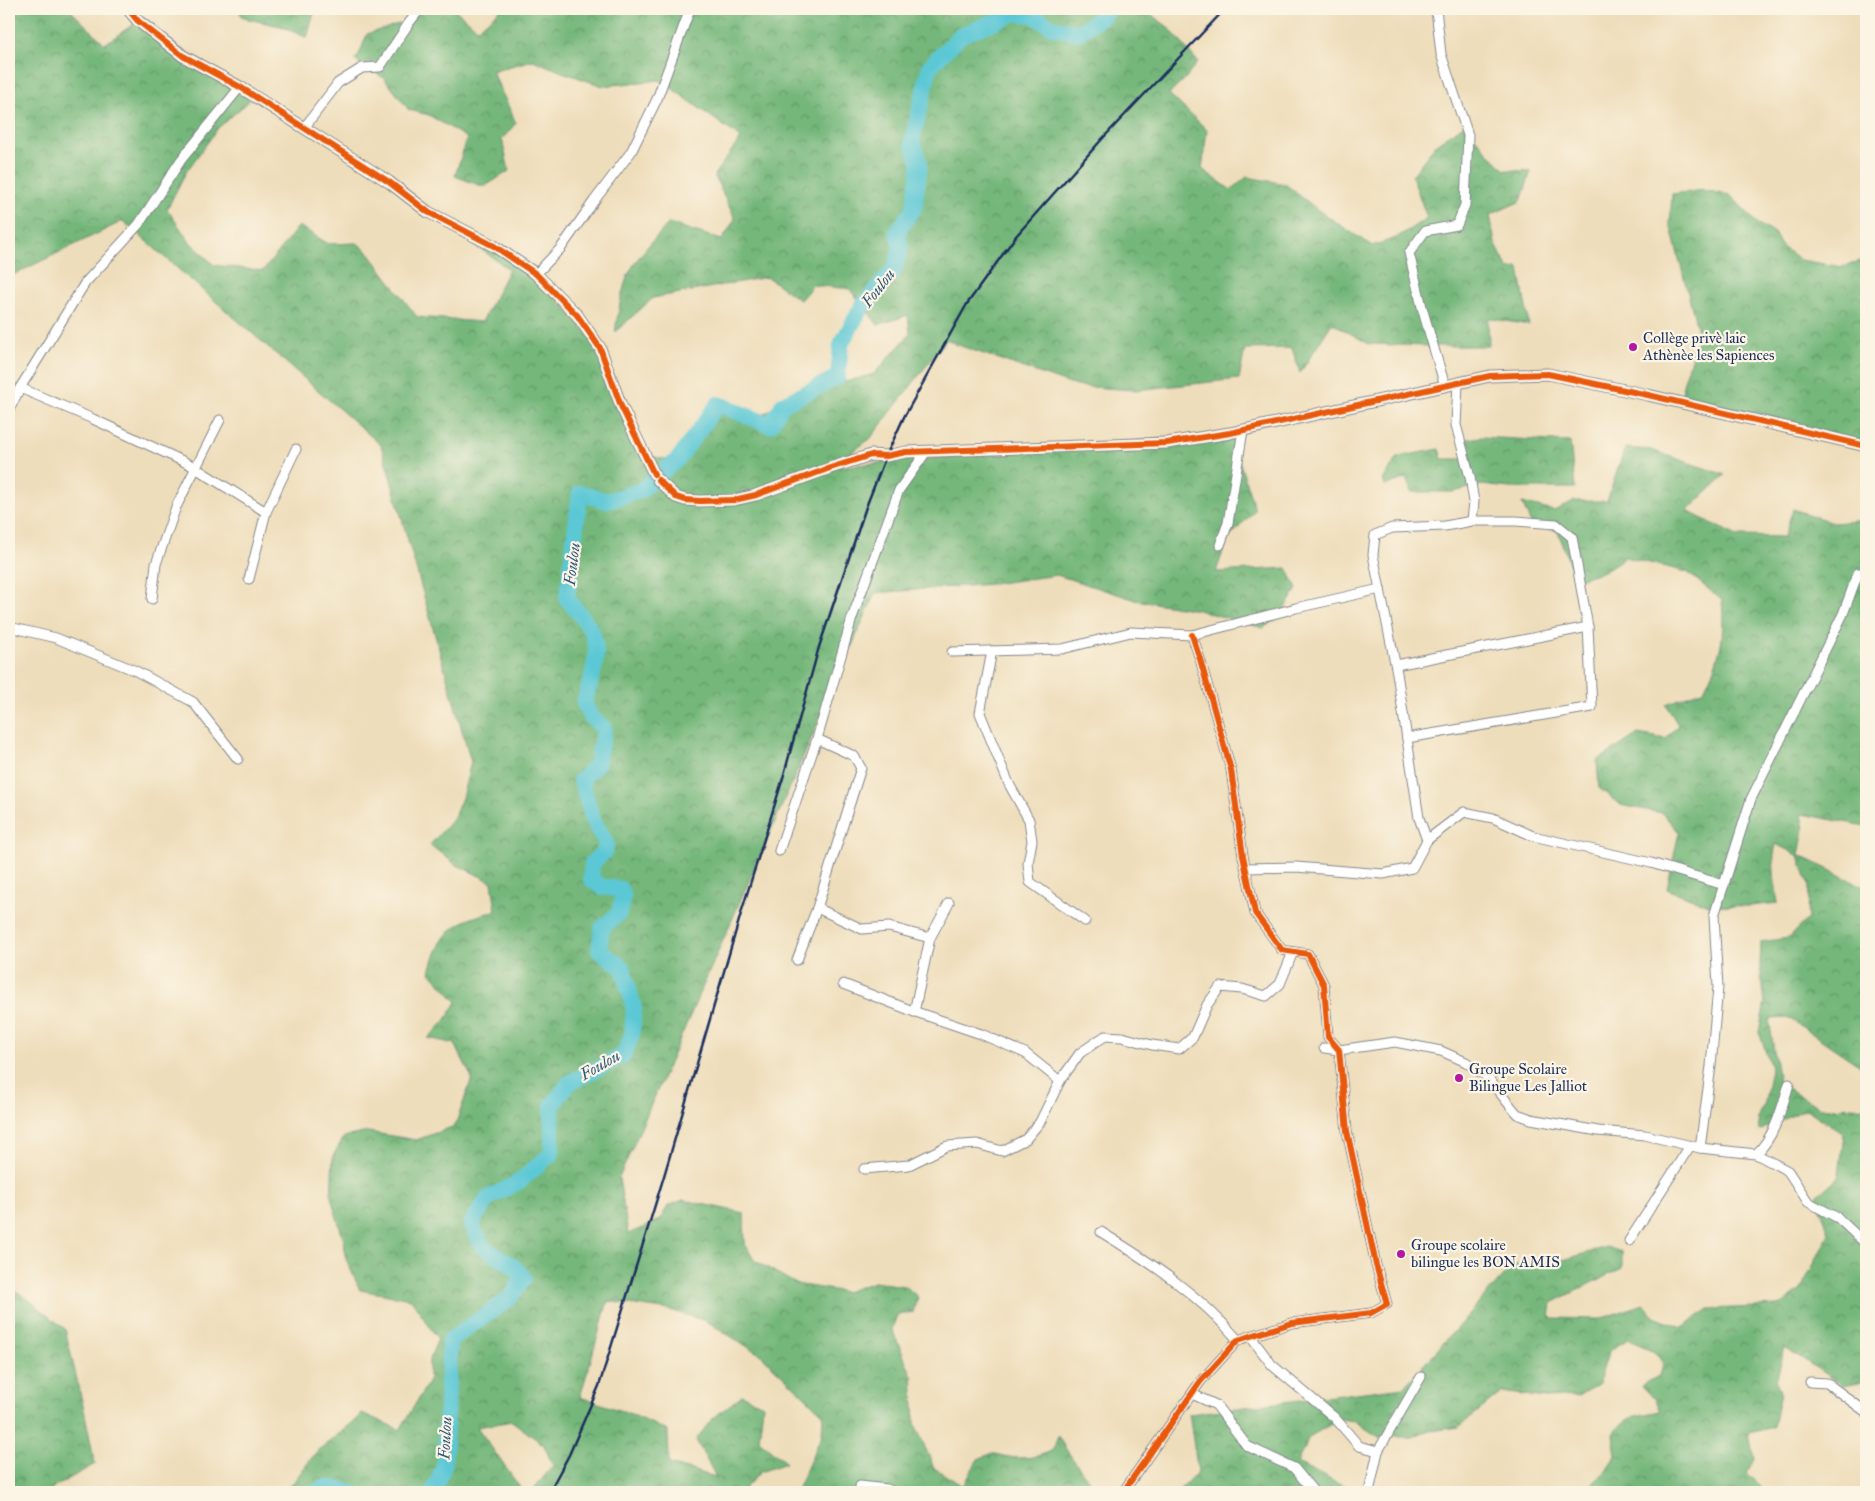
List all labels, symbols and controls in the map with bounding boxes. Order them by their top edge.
water label: Foulou [857,265,899,312]
place label: Collège privè laic Athènèe les Sapiences [1642,329,1775,364]
marker: Collège privè laic Athènèe les Sapiences [1627,341,1639,353]
water label: Foulou [560,541,584,588]
water label: Foulou [576,1046,623,1084]
place label: Groupe Scolaire Bilingue Les Jalliot [1469,1060,1588,1096]
marker: Groupe Scolaire Bilingue Les Jalliot [1453,1072,1465,1084]
place label: Groupe scolaire bilingue les BON AMIS [1411,1236,1560,1271]
marker: Groupe scolaire bilingue les BON AMIS [1395,1248,1407,1260]
water label: Foulou [434,1416,456,1461]

